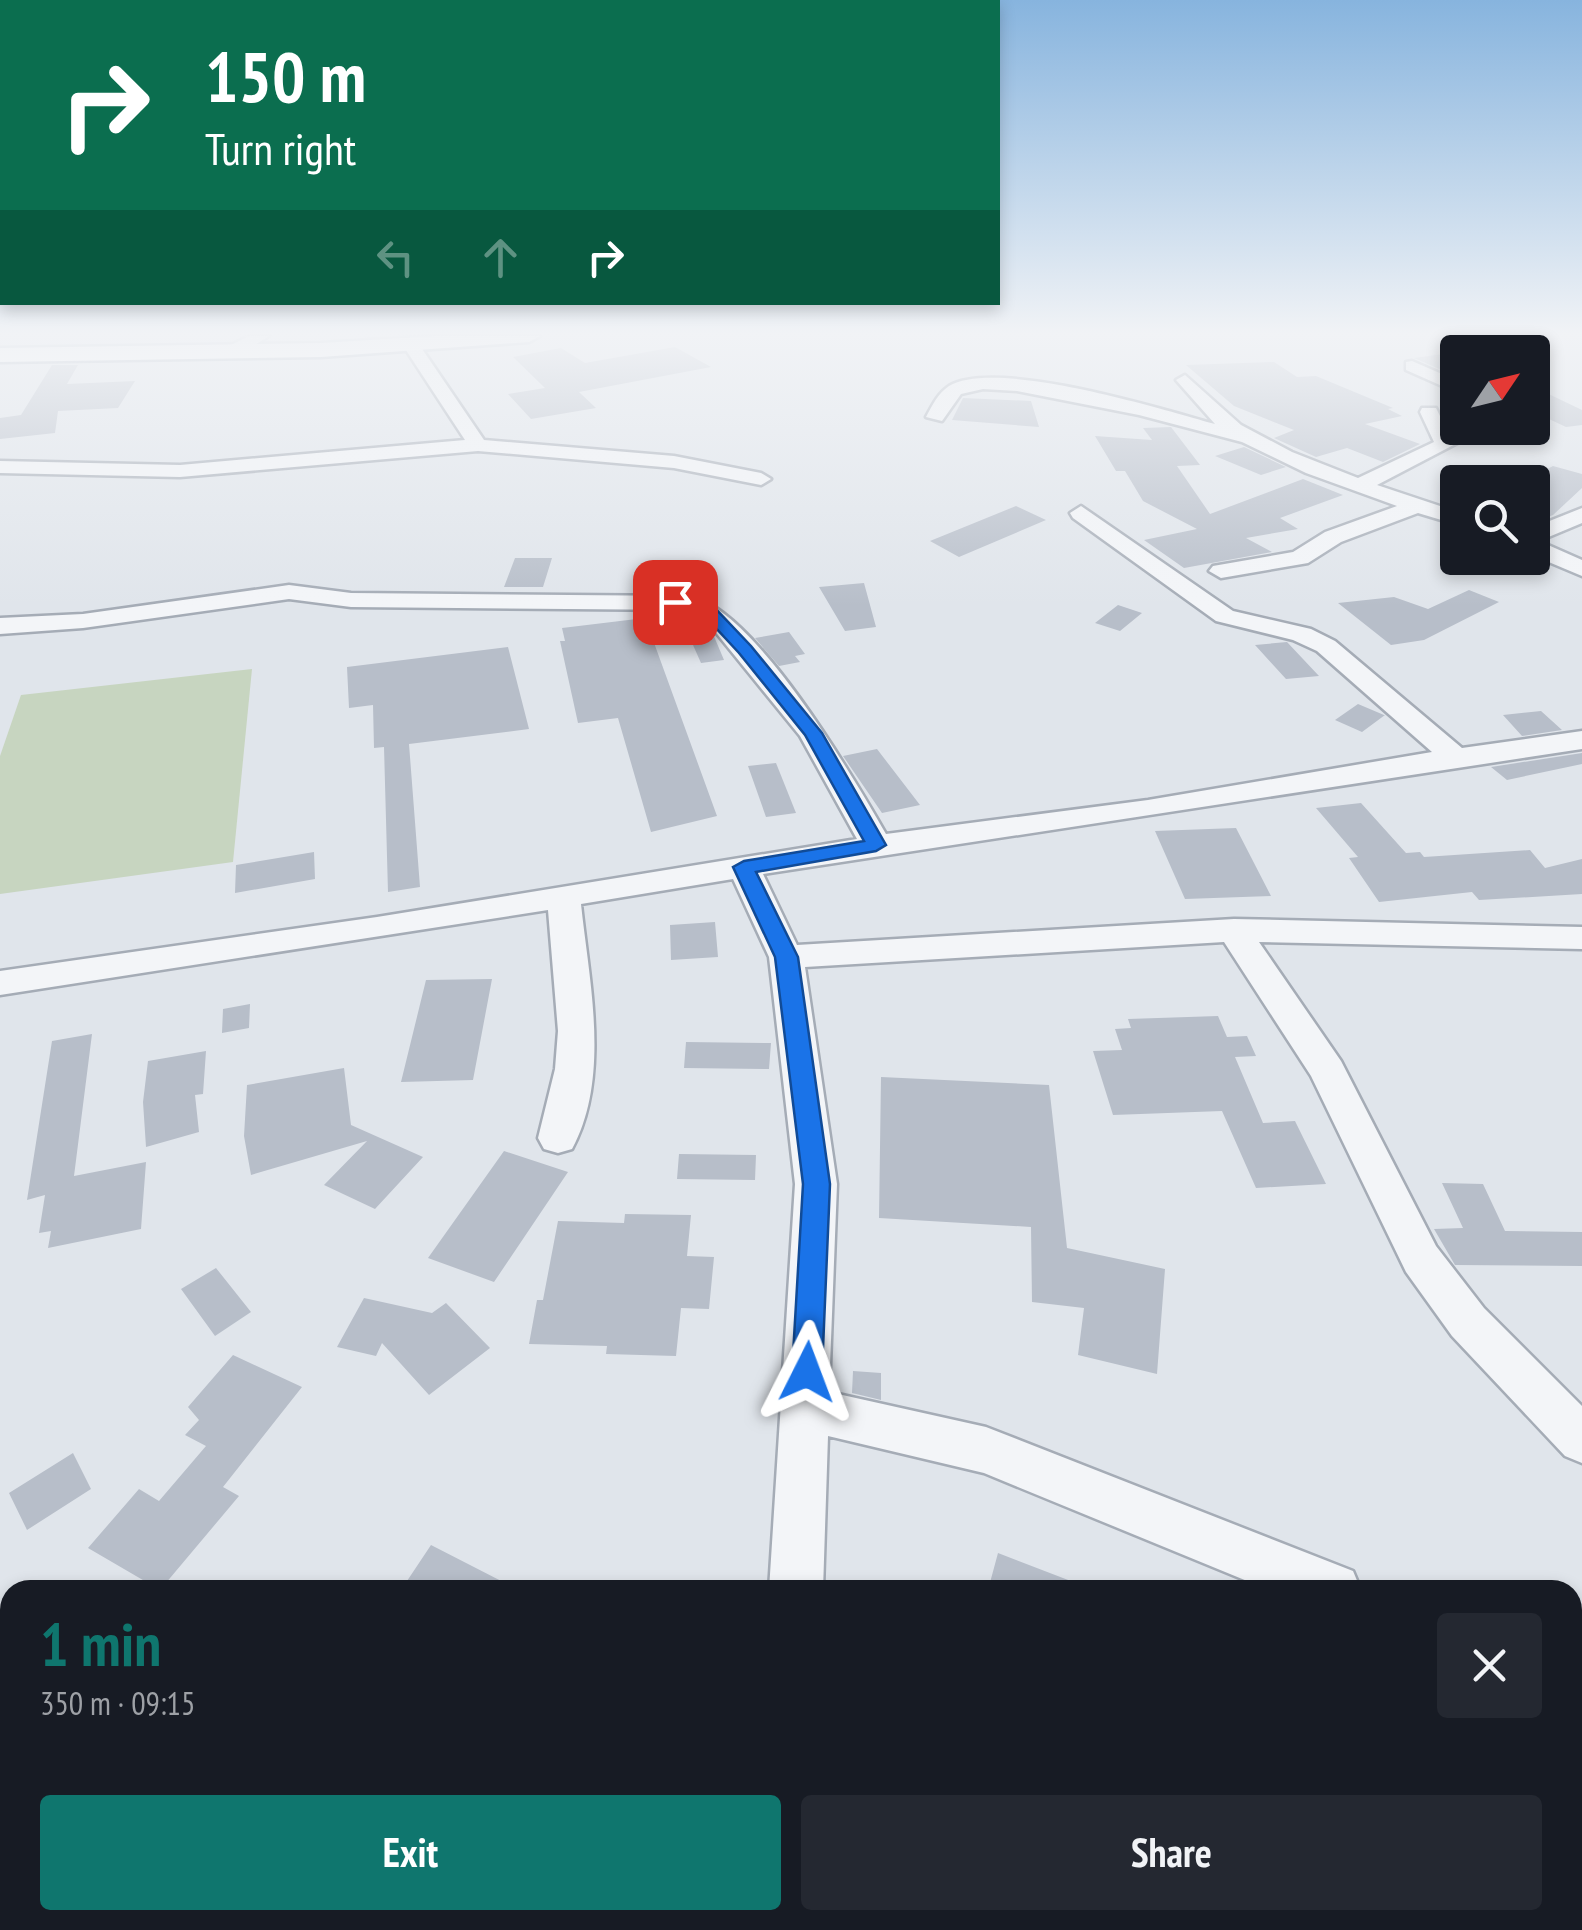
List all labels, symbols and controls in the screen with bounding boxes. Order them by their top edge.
text: 150 m [205,31,366,121]
icon: right [40,40,170,170]
text: Turn right [205,119,356,177]
icon: left [368,230,423,285]
icon: ahead [473,230,528,285]
icon: right [578,230,633,285]
north arrow [1440,335,1550,445]
map controls [1440,335,1550,575]
button: search [1440,465,1550,575]
pin [633,560,718,645]
icon: arrive [648,575,703,630]
position arrow [755,1320,859,1424]
text: 1 min [40,1605,161,1683]
button: close [1437,1613,1542,1718]
text: 350 m · 09:15 [40,1682,195,1724]
button: Exit [40,1795,781,1910]
button: Share [801,1795,1542,1910]

